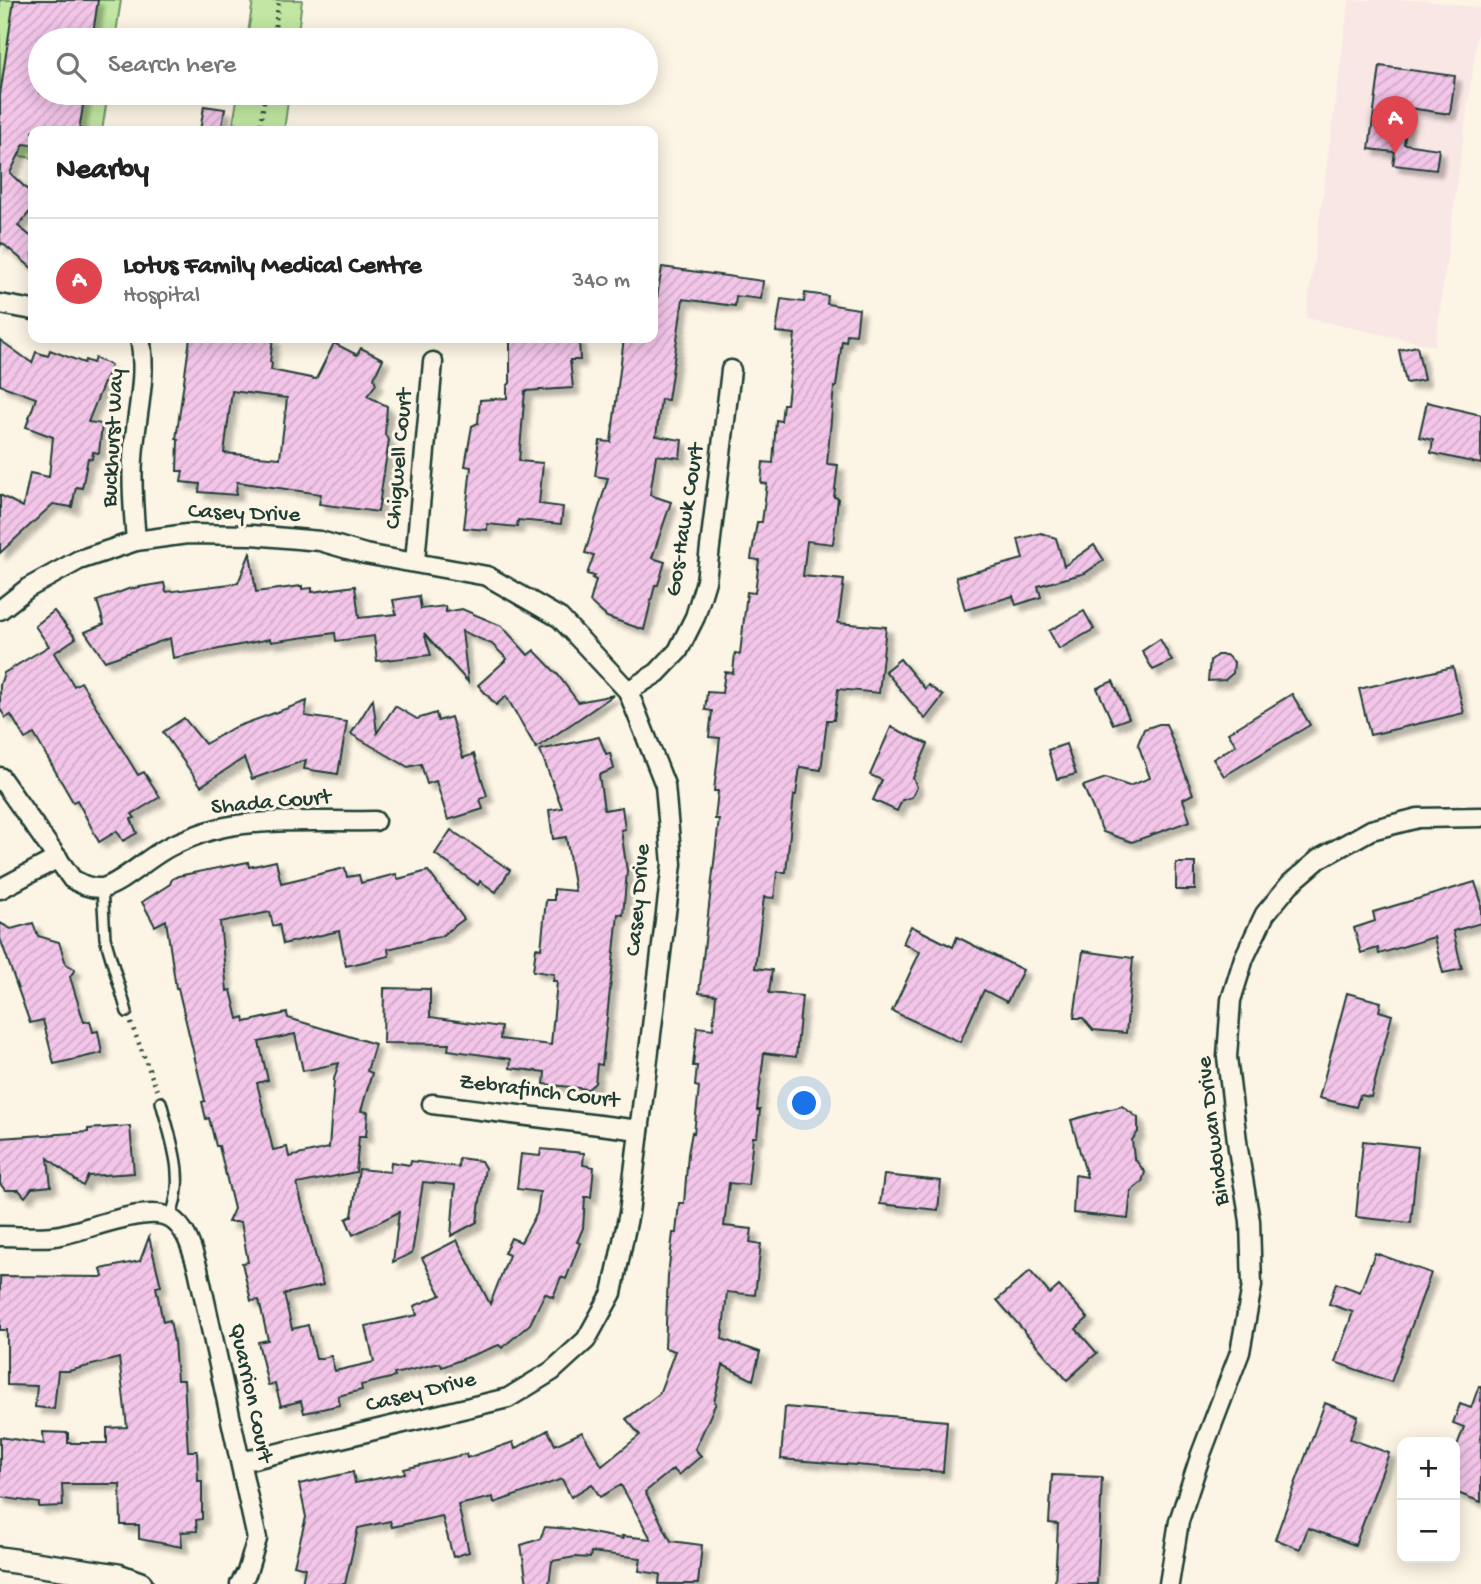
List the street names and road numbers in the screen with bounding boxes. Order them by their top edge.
street label: Buckhurst Way [97,368,131,509]
street label: Chigwell Court [380,386,420,530]
street label: Gos-Hawk Court [661,440,712,598]
street label: Casey Drive [187,499,302,529]
street label: Shada Court [210,784,334,822]
street label: Casey Drive [621,842,657,957]
street label: Bindowan Drive [1191,1054,1237,1208]
street label: Zebrafinch Court [457,1069,622,1115]
street label: Quarrion Court [222,1321,278,1466]
street label: Casey Drive [363,1366,480,1420]

